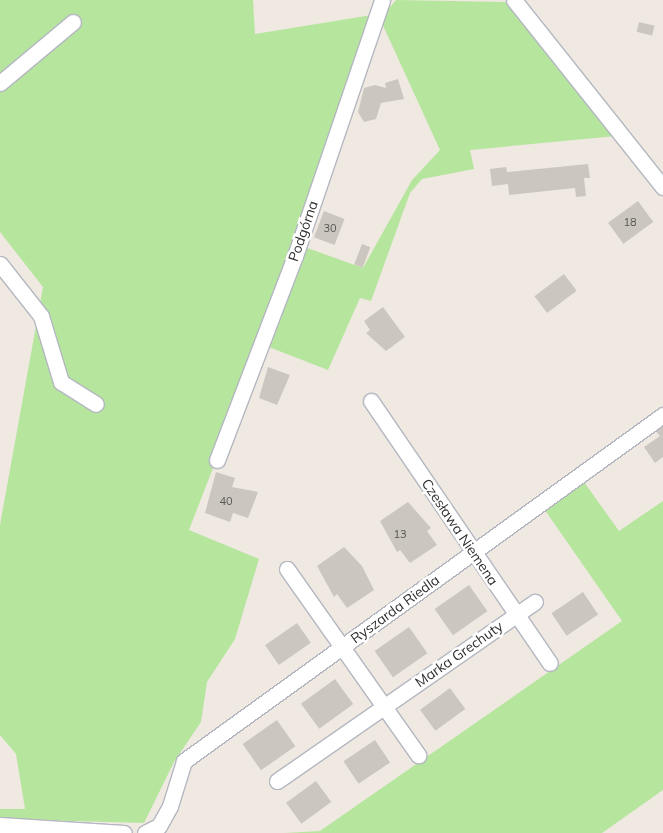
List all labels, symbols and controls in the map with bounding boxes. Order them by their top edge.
street label: Podgórna [285,198,321,264]
house number: 18 [623,215,637,229]
house number: 30 [323,221,337,235]
street label: Czesława Niemena [418,476,502,588]
house number: 40 [219,494,233,508]
house number: 13 [393,527,407,541]
street label: Ryszarda Riedla [347,571,443,647]
street label: Marka Grechuty [412,618,506,690]

